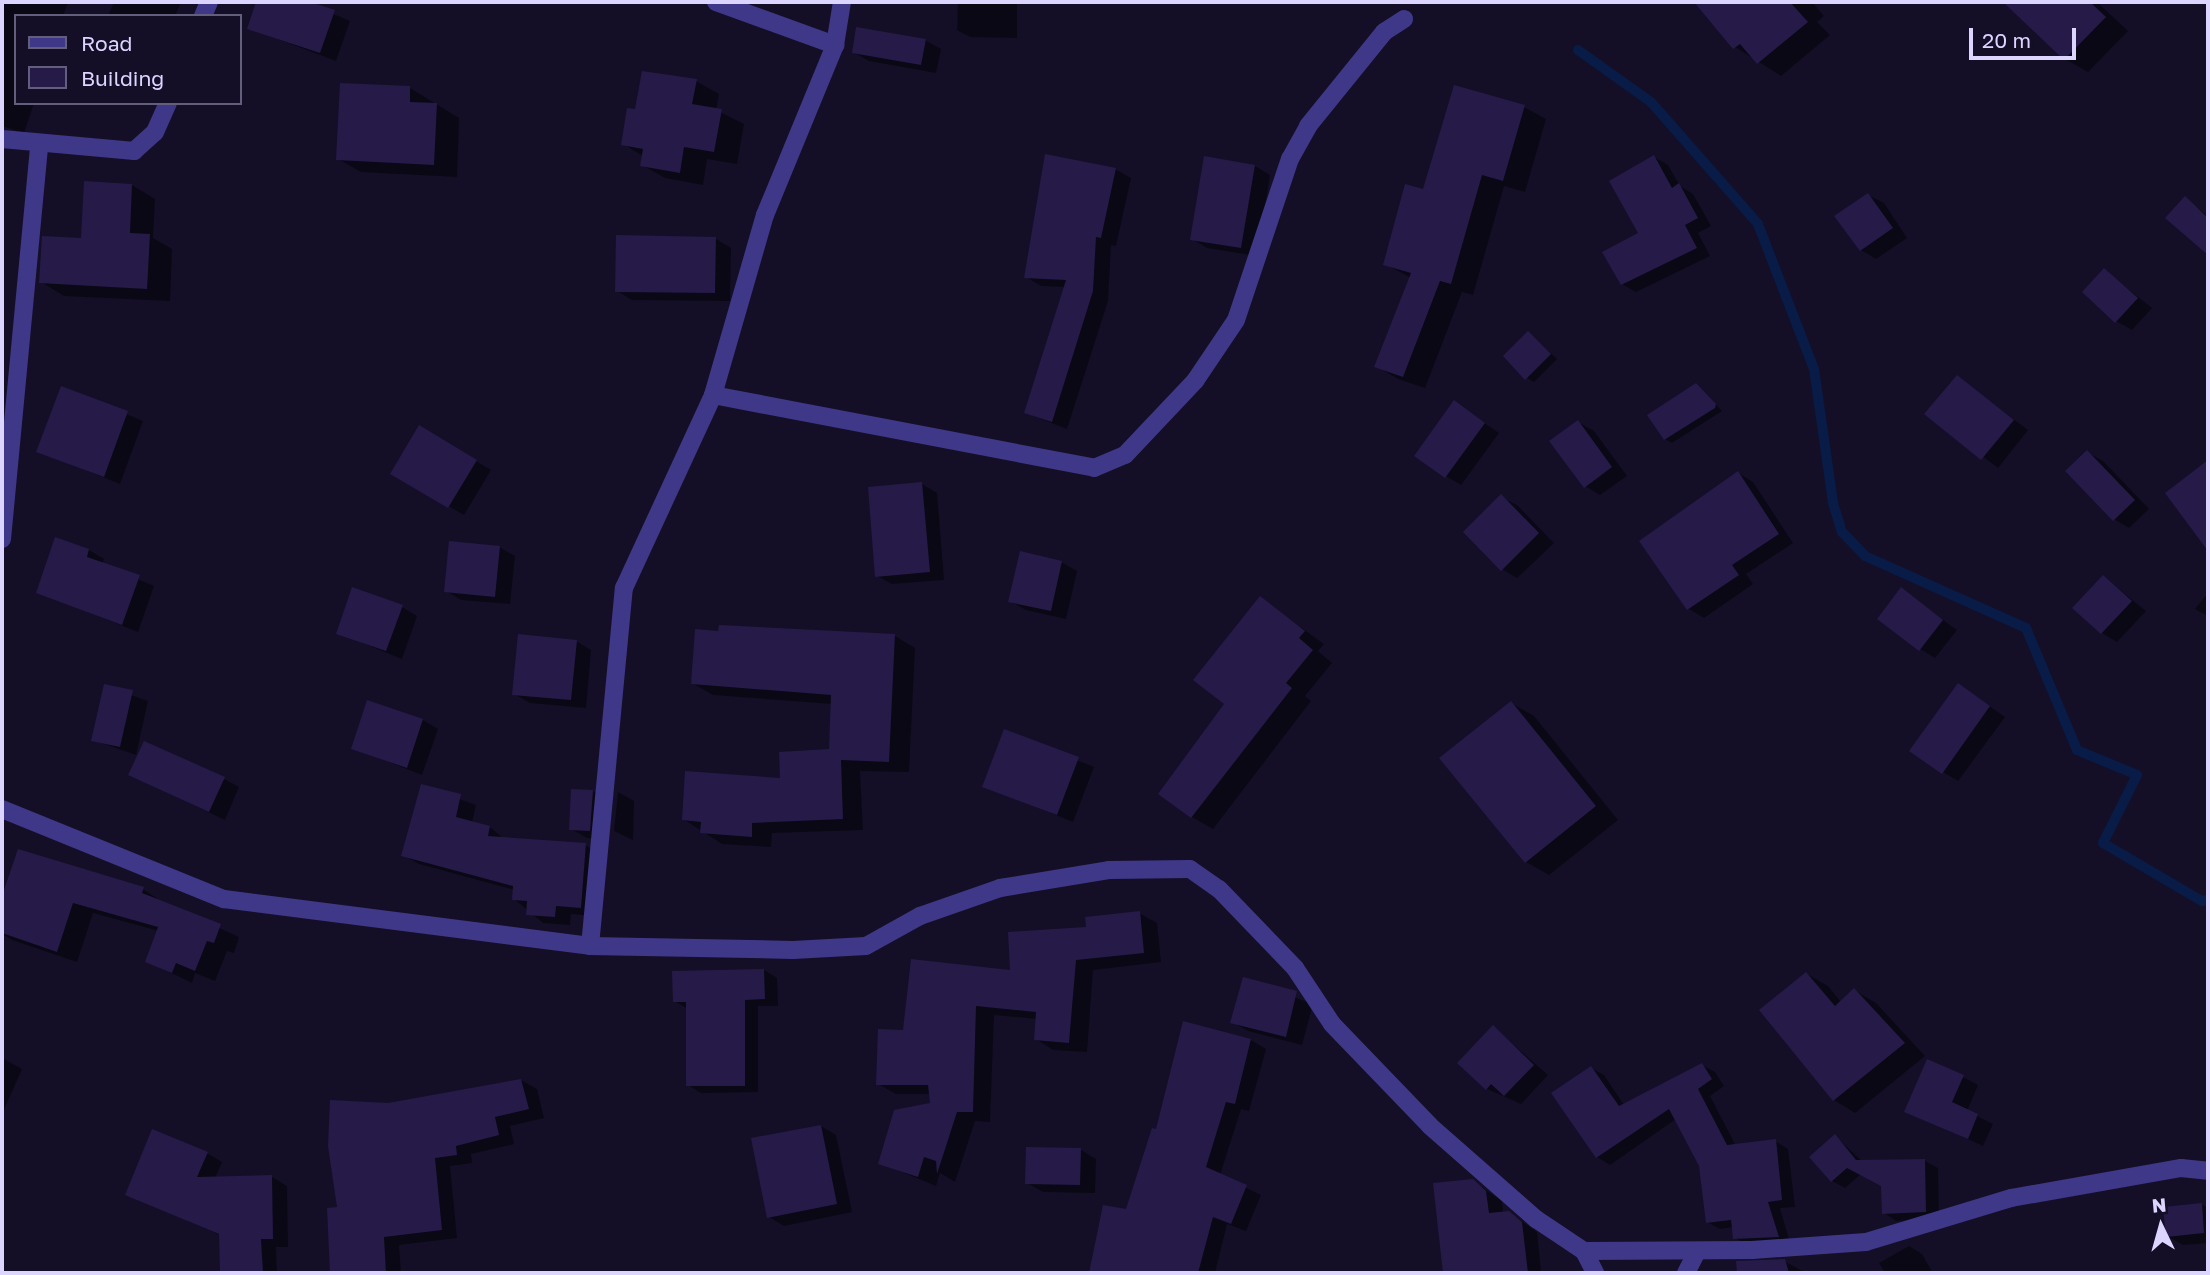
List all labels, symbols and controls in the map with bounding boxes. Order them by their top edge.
legend [14,14,242,105]
scale bar [1972,14,2079,58]
text: 20 m [1982,27,2031,53]
text: Road [81,30,132,56]
text: Building [81,65,164,91]
north arrow [2126,1191,2196,1261]
text: N [2151,1192,2167,1217]

